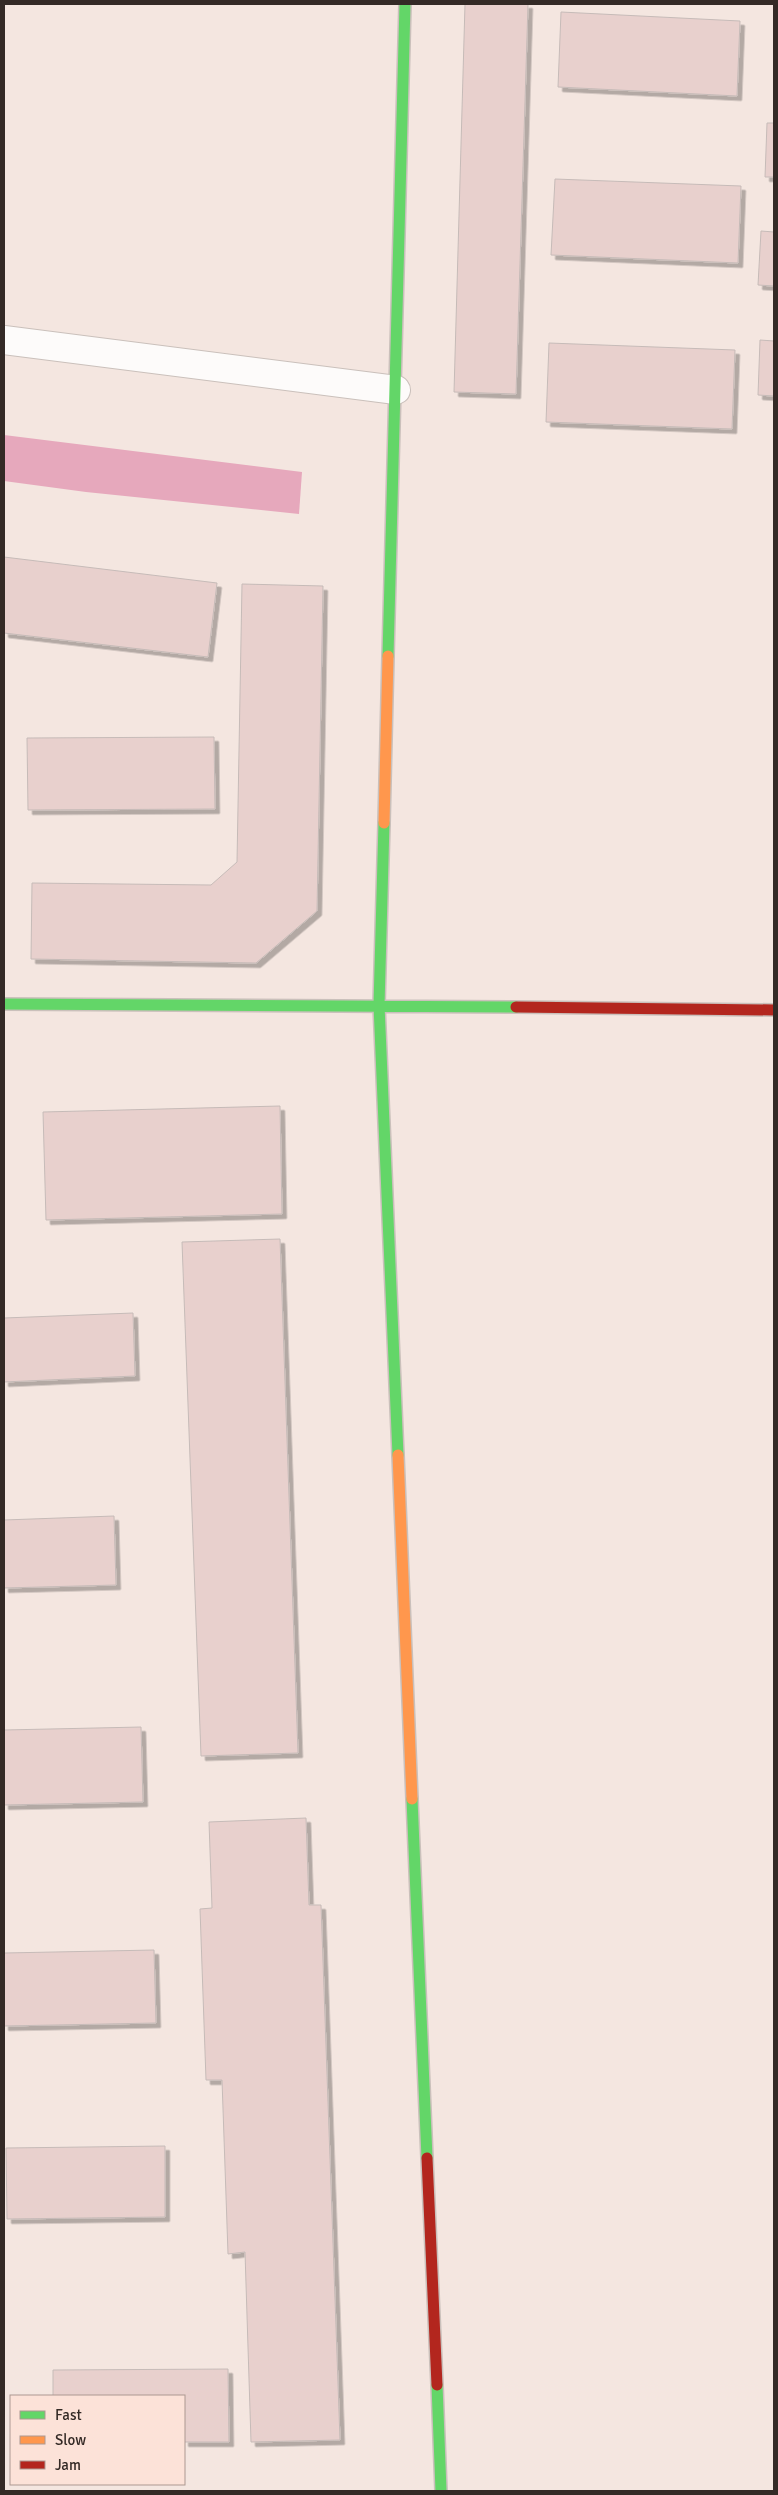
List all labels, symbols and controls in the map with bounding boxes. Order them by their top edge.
legend [10,2395,185,2485]
text: Fast [55,2406,82,2424]
text: Slow [55,2431,86,2449]
text: Jam [55,2456,81,2474]

